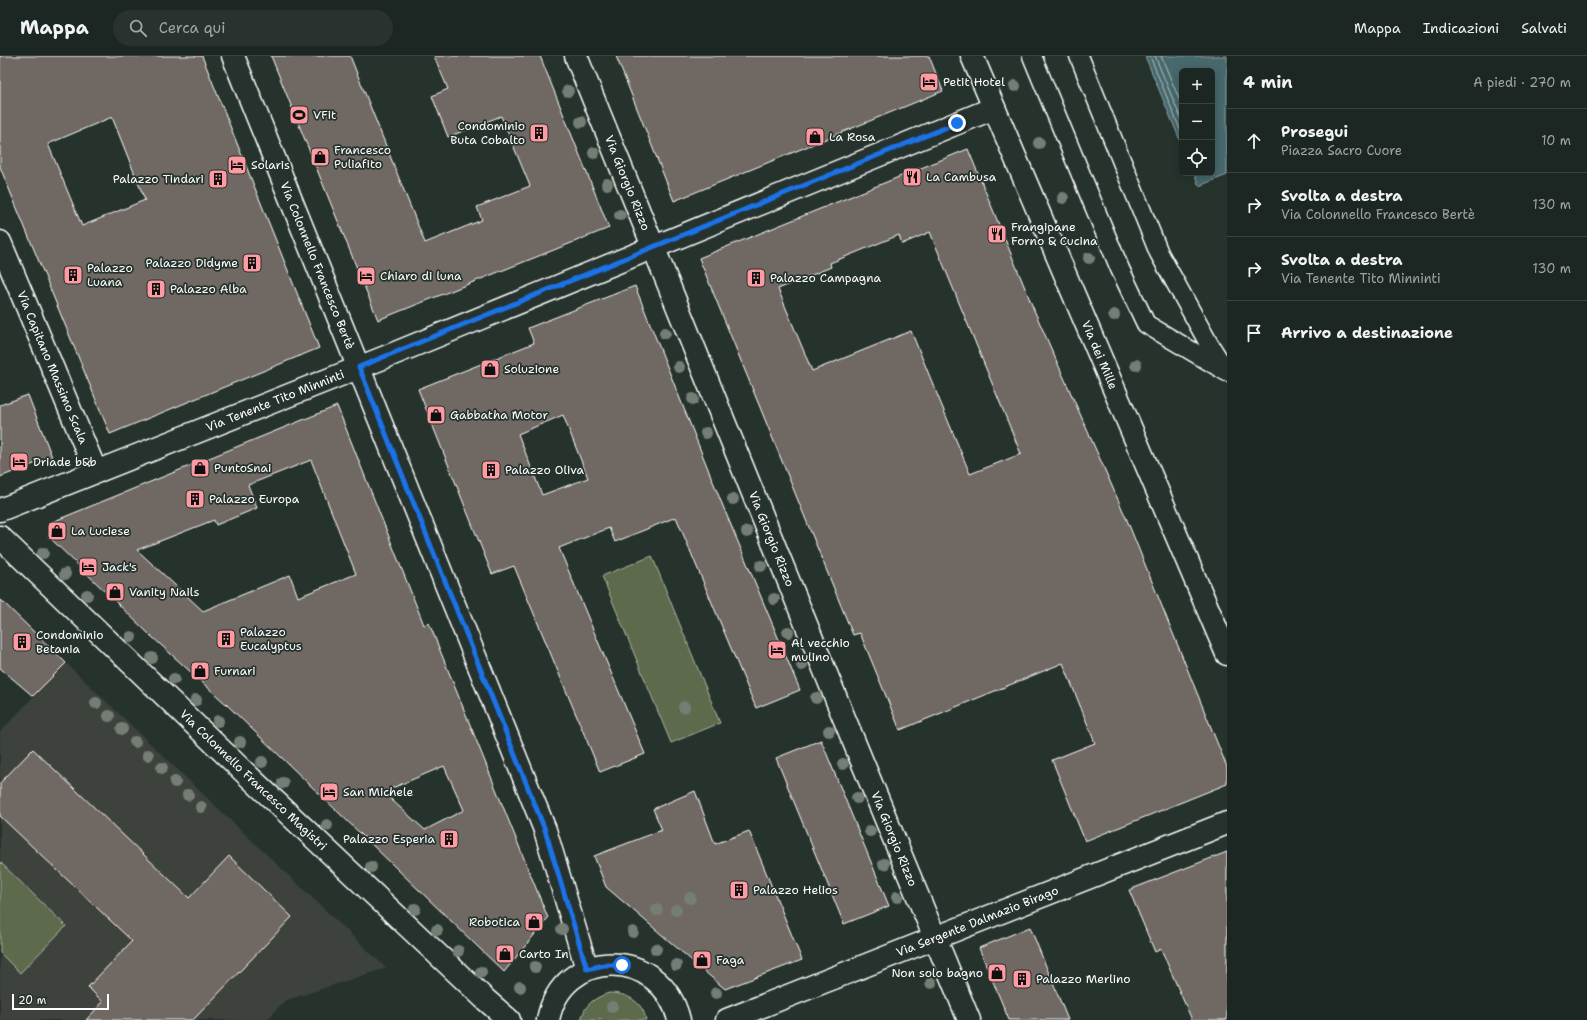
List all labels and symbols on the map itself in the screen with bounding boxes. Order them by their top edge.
hotel icon: Petit Hotel [918,71,940,93]
place label: Petit Hotel [943,74,1005,90]
sports icon: VFit [288,104,310,126]
place label: VFit [313,107,336,123]
route end [948,114,966,132]
place label: Condominio Buta Cobalto [450,118,525,148]
building icon: Condominio Buta Cobalto [528,122,550,144]
shop icon: La Rosa [804,126,826,148]
place label: La Rosa [829,129,876,145]
street label: Via Giorgio Rizzo [601,133,654,233]
place label: Francesco Puliafito [334,142,391,172]
shop icon: Francesco Puliafito [309,146,331,168]
hotel icon: Solaris [226,154,248,176]
place label: Solaris [251,157,290,173]
restaurant icon: La Cambusa [901,166,923,188]
building icon: Palazzo Tindari [207,168,229,190]
place label: La Cambusa [926,169,997,185]
place label: Palazzo Tindari [113,171,204,187]
street label: Via Colonnello Francesco Bertè [277,179,359,352]
place label: Frangipane Forno & Cucina [1011,219,1098,249]
restaurant icon: Frangipane Forno & Cucina [986,223,1008,245]
building icon: Palazzo Didyme [241,252,263,274]
place label: Palazzo Didyme [146,255,238,271]
place label: Palazzo Luana [87,260,133,290]
building icon: Palazzo Luana [62,264,84,286]
hotel icon: Chiaro di luna [355,265,377,287]
building icon: Palazzo Campagna [745,267,767,289]
place label: Chiaro di luna [380,268,462,284]
place label: Palazzo Campagna [770,270,882,286]
building icon: Palazzo Alba [145,278,167,300]
place label: Palazzo Alba [170,281,247,297]
street label: Via Capitano Massimo Scala [13,289,92,447]
street label: Via dei Mille [1078,318,1121,392]
shop icon: Soluzione [479,358,501,380]
place label: Soluzione [504,361,559,377]
street label: Via Tenente Tito Minninti [204,366,347,435]
shop icon: Gabbatha Motor [425,404,447,426]
place label: Gabbatha Motor [450,407,548,423]
hotel icon: Driade b&b [8,451,30,473]
place label: Driade b&b [33,454,97,470]
shop icon: PuntoSnai [189,457,211,479]
building icon: Palazzo Oliva [480,459,502,481]
place label: PuntoSnai [214,460,271,476]
place label: Palazzo Oliva [505,462,585,478]
building icon: Palazzo Europa [184,488,206,510]
street label: Via Giorgio Rizzo [745,489,798,589]
place label: Palazzo Europa [209,491,300,507]
shop icon: La Luciese [46,520,68,542]
place label: La Luciese [71,523,130,539]
hotel icon: Jack's [77,556,99,578]
place label: Jack's [102,559,137,575]
shop icon: Vanity Nails [104,581,126,603]
place label: Vanity Nails [129,584,199,600]
place label: Palazzo Eucalyptus [240,624,302,654]
place label: Condominio Betania [36,627,104,657]
building icon: Palazzo Eucalyptus [215,628,237,650]
building icon: Condominio Betania [11,631,33,653]
place label: Al vecchio mulino [791,635,850,665]
hotel icon: Al vecchio mulino [766,639,788,661]
shop icon: Furnari [189,660,211,682]
place label: Furnari [214,663,256,679]
street label: Via Colonnello Francesco Magistri [176,706,330,854]
hotel icon: San Michele [318,781,340,803]
place label: San Michele [343,784,414,800]
street label: Via Giorgio Rizzo [867,789,921,889]
building icon: Palazzo Esperia [438,828,460,850]
place label: Palazzo Esperia [343,831,436,847]
building icon: Palazzo Helios [728,879,750,901]
place label: Palazzo Helios [753,882,838,898]
street label: Via Sergente Dalmazio Birago [894,882,1061,961]
shop icon: Robotica [523,911,545,933]
place label: Robotica [469,914,521,930]
shop icon: Carto In [494,943,516,965]
place label: Carto In [519,946,569,962]
shop icon: Faga [691,949,713,971]
place label: Faga [716,952,745,968]
route start [613,956,631,974]
shop icon: Non solo bagno [986,962,1008,984]
place label: Non solo bagno [891,965,983,981]
building icon: Palazzo Merlino [1011,968,1033,990]
place label: Palazzo Merlino [1036,971,1130,987]
scale bar [12,992,109,1011]

